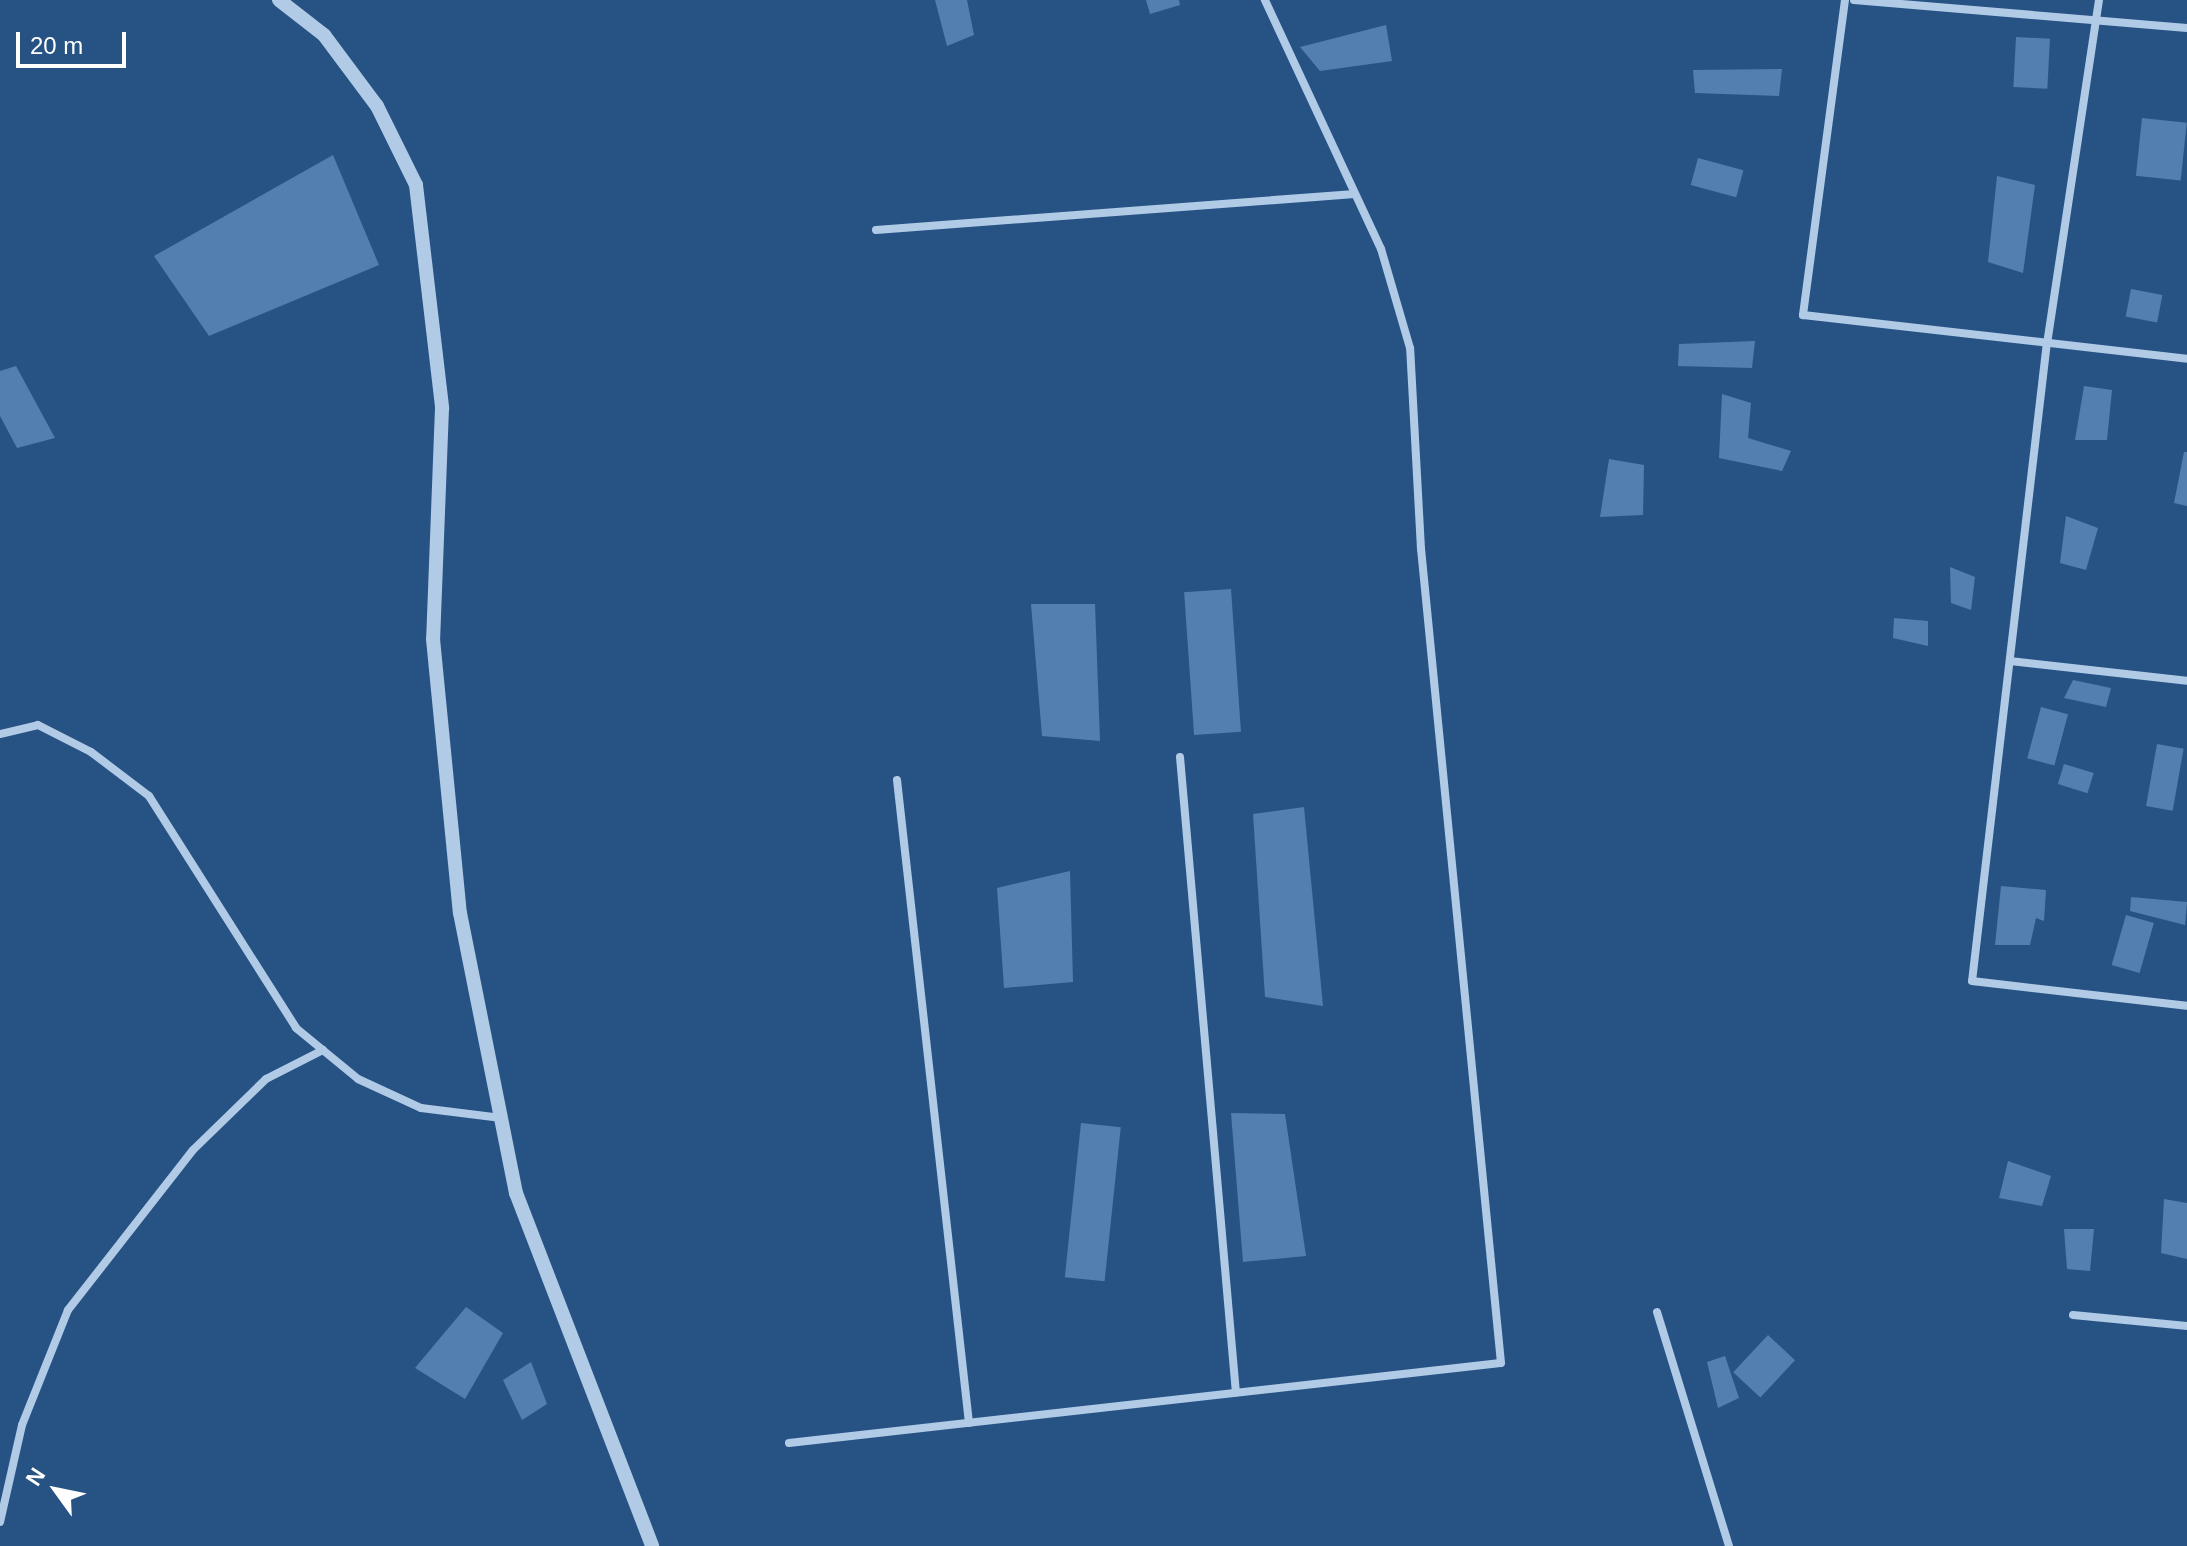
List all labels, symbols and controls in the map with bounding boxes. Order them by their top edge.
scale bar [20,16,130,66]
text: 20 m [30,32,83,59]
north arrow [16,1450,96,1530]
text: N [21,1463,50,1490]

